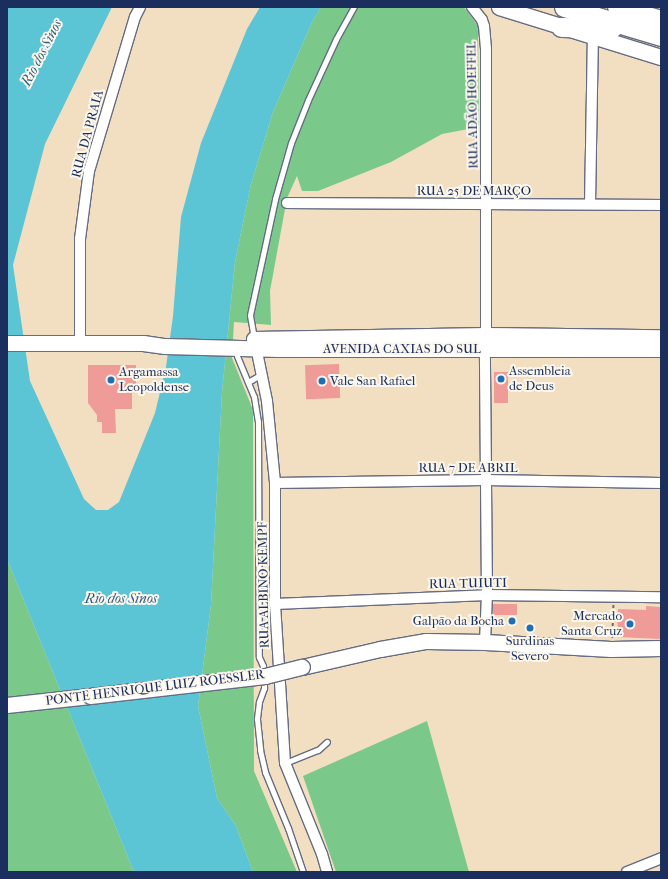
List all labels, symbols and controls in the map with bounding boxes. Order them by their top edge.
water label: Rio dos Sinos [18,17,66,89]
street label: RUA ADÃO HOEFFEL [464,41,482,169]
street label: RUA DA PRAIA [69,88,107,180]
street label: RUA 25 DE MARÇO [417,183,531,199]
street label: AVENIDA CAXIAS DO SUL [323,341,481,357]
place label: Assembleia de Deus [509,364,571,395]
place label: Argamassa Leopoldense [119,365,189,396]
place label: Vale San Rafael [330,373,415,389]
marker: Assembleia de Deus [496,374,506,384]
marker: Argamassa Leopoldense [106,375,116,385]
marker: Vale San Rafael [317,376,327,386]
street label: RUA 7 DE ABRIL [419,460,517,476]
street label: RUA ALBINO KEMPF [255,521,273,649]
street label: RUA TUIUTI [429,576,507,592]
water label: Rio dos Sinos [85,591,157,607]
place label: Mercado Santa Cruz [561,609,622,640]
place label: Galpão da Bocha [413,613,504,629]
marker: Galpão da Bocha [507,616,517,626]
marker: Mercado Santa Cruz [625,619,635,629]
marker: Surdinas Severo [525,623,535,633]
place label: Surdinas Severo [506,634,554,665]
street label: PONTE HENRIQUE LUIZ ROESSLER [45,667,265,709]

